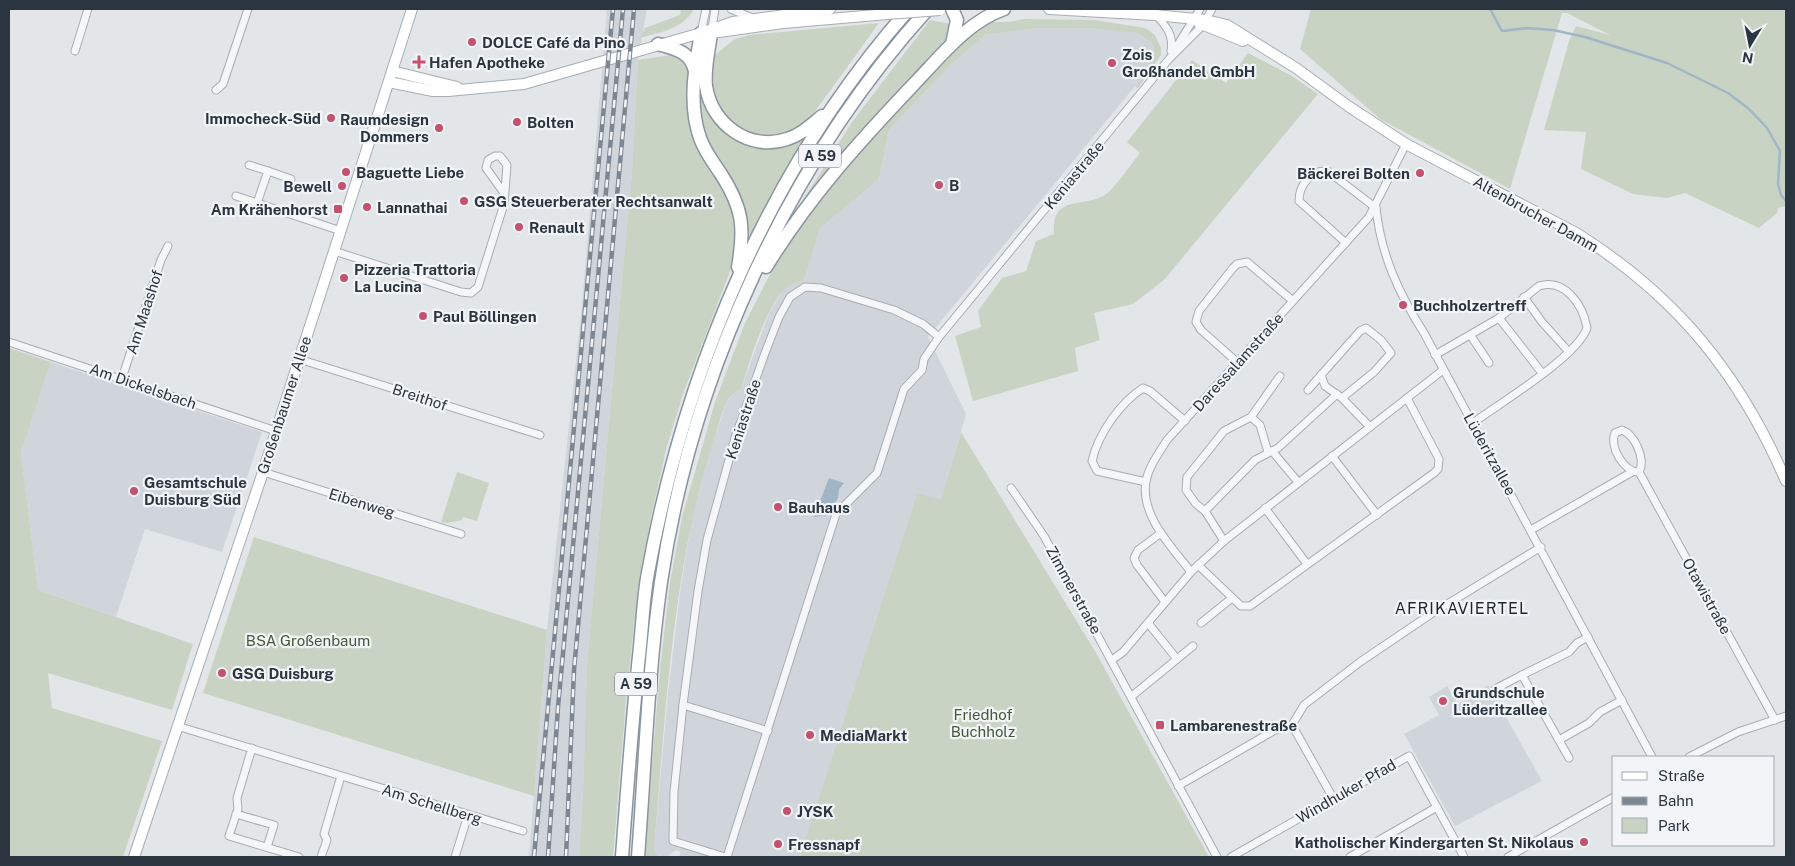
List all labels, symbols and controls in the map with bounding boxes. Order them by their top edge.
north arrow [1725,20,1775,70]
place label: DOLCE Café da Pino [482,34,626,51]
marker: DOLCE Café da Pino [466,36,478,48]
place label: Zois Großhandel GmbH [1122,46,1255,80]
text: N [1741,49,1755,67]
place label: Hafen Apotheke [429,54,545,71]
marker: Hafen Apotheke [413,56,425,68]
marker: Zois Großhandel GmbH [1106,57,1118,69]
place label: Immocheck-Süd [205,110,321,127]
place label: Raumdesign Dommers [340,111,429,145]
marker: Immocheck-Süd [325,112,337,124]
place label: Bolten [527,114,574,131]
marker: Bolten [511,116,523,128]
marker: Raumdesign Dommers [433,122,445,134]
street label: Keniastraße [1041,138,1107,212]
road number: A 59 [799,144,841,168]
place label: Baguette Liebe [356,164,464,181]
place label: Bäckerei Bolten [1297,165,1410,182]
marker: Baguette Liebe [340,166,352,178]
marker: Bäckerei Bolten [1414,167,1426,179]
street label: Altenbrucher Damm [1471,173,1601,255]
place label: B [949,177,959,194]
place label: Bewell [283,178,332,195]
marker: B [933,179,945,191]
marker: Bewell [336,180,348,192]
place label: GSG Steuerberater Rechtsanwalt [474,193,713,210]
marker: GSG Steuerberater Rechtsanwalt [458,195,470,207]
place label: Lannathai [377,199,448,216]
place label: Am Krähenhorst [211,201,328,218]
marker: Lannathai [361,201,373,213]
marker: Am Krähenhorst [332,203,344,215]
place label: Renault [529,219,585,236]
marker: Renault [513,221,525,233]
place label: Pizzeria Trattoria La Lucina [354,261,476,295]
street label: Am Maashof [122,268,166,356]
marker: Pizzeria Trattoria La Lucina [338,272,350,284]
place label: Buchholzertreff [1413,297,1527,314]
marker: Buchholzertreff [1397,299,1409,311]
place label: Paul Böllingen [433,308,537,325]
street label: Daressalamstraße [1189,309,1287,415]
marker: Paul Böllingen [417,310,429,322]
street label: Großenbaumer Allee [254,334,314,476]
street label: Am Dickelsbach [87,360,199,412]
street label: Keniastraße [722,377,764,461]
street label: Breithof [390,380,450,414]
street label: Lüderitzallee [1460,410,1520,498]
place label: Gesamtschule Duisburg Süd [144,474,247,508]
marker: Gesamtschule Duisburg Süd [128,485,140,497]
street label: Eibenweg [327,485,397,521]
place label: Bauhaus [788,499,850,516]
marker: Bauhaus [772,501,784,513]
street label: Zimmerstraße [1043,543,1105,637]
street label: Otawistraße [1679,555,1735,637]
district label: AFRIKAVIERTEL [1395,599,1529,618]
park label: BSA Großenbaum [246,632,370,649]
place label: GSG Duisburg [232,665,334,682]
marker: GSG Duisburg [216,667,228,679]
road number: A 59 [615,672,657,696]
place label: Grundschule Lüderitzallee [1453,684,1547,718]
marker: Grundschule Lüderitzallee [1437,695,1449,707]
park label: Friedhof Buchholz [951,706,1015,740]
place label: Lambarenestraße [1170,717,1297,734]
marker: Lambarenestraße [1154,719,1166,731]
place label: MediaMarkt [820,727,907,744]
marker: MediaMarkt [804,729,816,741]
street label: Windhuker Pfad [1293,756,1399,826]
legend [1612,756,1775,846]
text: Straße [1658,767,1705,784]
street label: Am Schellberg [380,781,484,827]
text: Bahn [1658,792,1694,809]
place label: JYSK [797,803,834,820]
marker: JYSK [781,805,793,817]
text: Park [1658,817,1690,834]
place label: Katholischer Kindergarten St. Nikolaus [1294,834,1574,851]
place label: Fressnapf [788,836,860,853]
marker: Katholischer Kindergarten St. Nikolaus [1578,836,1590,848]
marker: Fressnapf [772,838,784,850]

